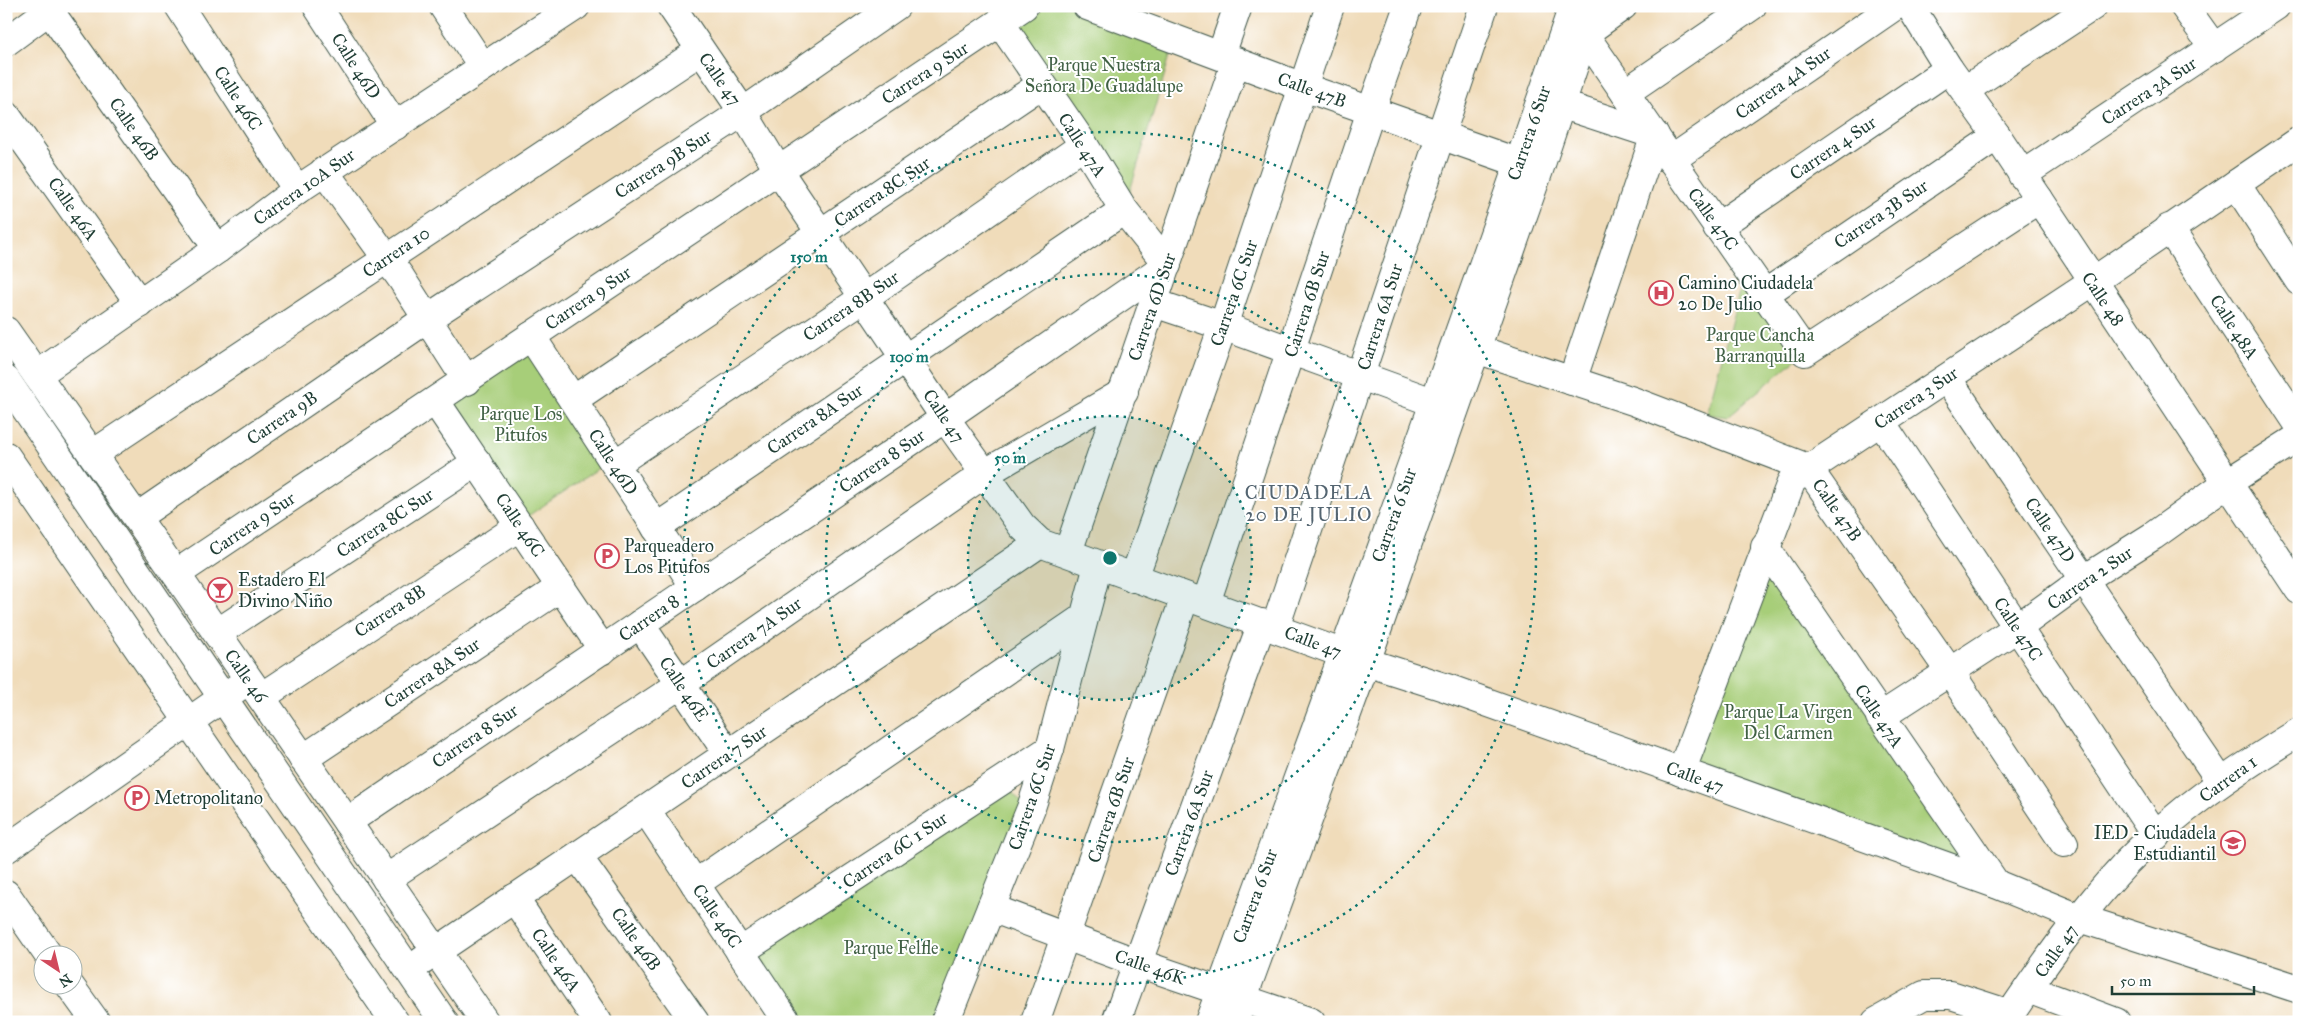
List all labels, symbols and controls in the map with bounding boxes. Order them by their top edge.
street label: Calle 46D [327,29,385,103]
street label: Carrera 9 Sur [877,37,973,109]
street label: Carrera 4A Sur [1731,42,1835,124]
street label: Calle 47 [694,48,746,110]
street label: Carrera 3A Sur [2097,52,2201,130]
park label: Parque Nuestra Señora De Guadalupe [1025,54,1183,97]
street label: Calle 46C [209,62,267,134]
street label: Calle 47B [1275,67,1349,113]
street label: Carrera 6 Sur [1503,82,1556,183]
street label: Calle 46B [104,93,164,165]
street label: Calle 47A [1053,109,1111,181]
street label: Carrera 4 Sur [1786,111,1881,185]
street label: Carrera 9B Sur [610,124,716,203]
street label: Carrera 10A Sur [249,144,359,230]
street label: Carrera 8C Sur [830,152,935,232]
street label: Calle 46A [43,173,103,245]
street label: Carrera 3B Sur [1830,174,1932,253]
street label: Calle 47C [1683,183,1743,255]
street label: Carrera 10 [358,221,434,283]
street label: Carrera 6C Sur [1206,237,1263,349]
text: 150 m [790,248,828,266]
street label: Carrera 6B Sur [1279,248,1335,360]
street label: Carrera 6D Sur [1123,250,1181,364]
street label: Carrera 9 Sur [541,261,635,335]
street label: Carrera 6A Sur [1352,261,1408,373]
street label: Carrera 8B Sur [799,266,903,346]
street label: Calle 48 [2077,268,2129,330]
place label: Camino Ciudadela 20 De Julio [1678,272,1814,316]
hospital icon: Camino Ciudadela 20 De Julio [1648,280,1674,306]
street label: Calle 48A [2205,291,2263,363]
park label: Parque Cancha Barranquilla [1706,324,1815,368]
text: 100 m [889,348,929,366]
street label: Carrera 3 Sur [1870,362,1962,434]
street label: Carrera 8A Sur [763,379,867,459]
street label: Calle 47 [918,385,970,447]
street label: Carrera 9B [242,386,322,450]
park label: Parque Los Pitufos [480,403,562,446]
street label: Carrera 8 Sur [835,424,929,498]
street label: Calle 46D [584,425,642,499]
text: 50 m [994,449,1026,467]
street label: Carrera 6 Sur [1367,465,1421,565]
street label: Calle 47B [1807,474,1867,546]
district label: CIUDADELA 20 DE JULIO [1245,481,1373,527]
street label: Carrera 8C Sur [332,483,438,563]
street label: Carrera 9 Sur [205,487,299,561]
street label: Calle 46C [491,489,549,561]
street label: Calle 47D [2020,493,2080,567]
place label: Parqueadero Los Pitufos [624,535,714,578]
street label: Carrera 2 Sur [2043,541,2137,615]
parking icon: Parqueadero Los Pitufos [594,543,620,569]
centre of rings [1101,549,1119,567]
place label: Estadero El Divino Niño [238,569,333,612]
bar icon: Estadero El Divino Niño [207,577,233,603]
street label: Carrera 8B [350,580,430,642]
street label: Carrera 8 [614,590,684,646]
street label: Carrera 7A Sur [702,592,806,674]
street label: Calle 47C [1989,593,2047,665]
street label: Calle 47 [1281,621,1345,663]
street label: Carrera 8A Sur [380,633,484,713]
street label: Calle 46 [220,645,273,708]
street label: Calle 46E [654,653,714,726]
street label: Calle 47A [1850,680,1908,752]
street label: Carrera 8 Sur [428,699,522,773]
park label: Parque La Virgen Del Carmen [1724,701,1852,744]
street label: Carrera 7 Sur [677,720,771,794]
street label: Carrera 6C Sur [1004,741,1061,853]
street label: Carrera 1 [2195,751,2261,807]
street label: Carrera 6B Sur [1083,754,1139,866]
street label: Calle 47 [1663,756,1727,798]
street label: Carrera 6A Sur [1160,767,1218,879]
parking icon: Metropolitano [124,785,150,811]
place label: Metropolitano [154,787,263,809]
street label: Carrera 6C 1 Sur [838,807,952,893]
place label: IED - Ciudadela Estudiantil [2094,822,2216,865]
school or university icon: IED - Ciudadela Estudiantil [2220,830,2246,856]
street label: Carrera 6 Sur [1228,846,1282,946]
street label: Calle 46C [688,880,746,952]
street label: Calle 46B [606,903,666,975]
street label: Calle 47 [2030,920,2082,982]
street label: Calle 46A [527,924,585,996]
park label: Parque Felfle [843,937,939,960]
street label: Calle 46K [1112,945,1189,990]
north arrow [32,946,82,996]
scale bar [2112,963,2255,995]
text: N [55,970,75,991]
text: 50 m [2120,972,2152,990]

